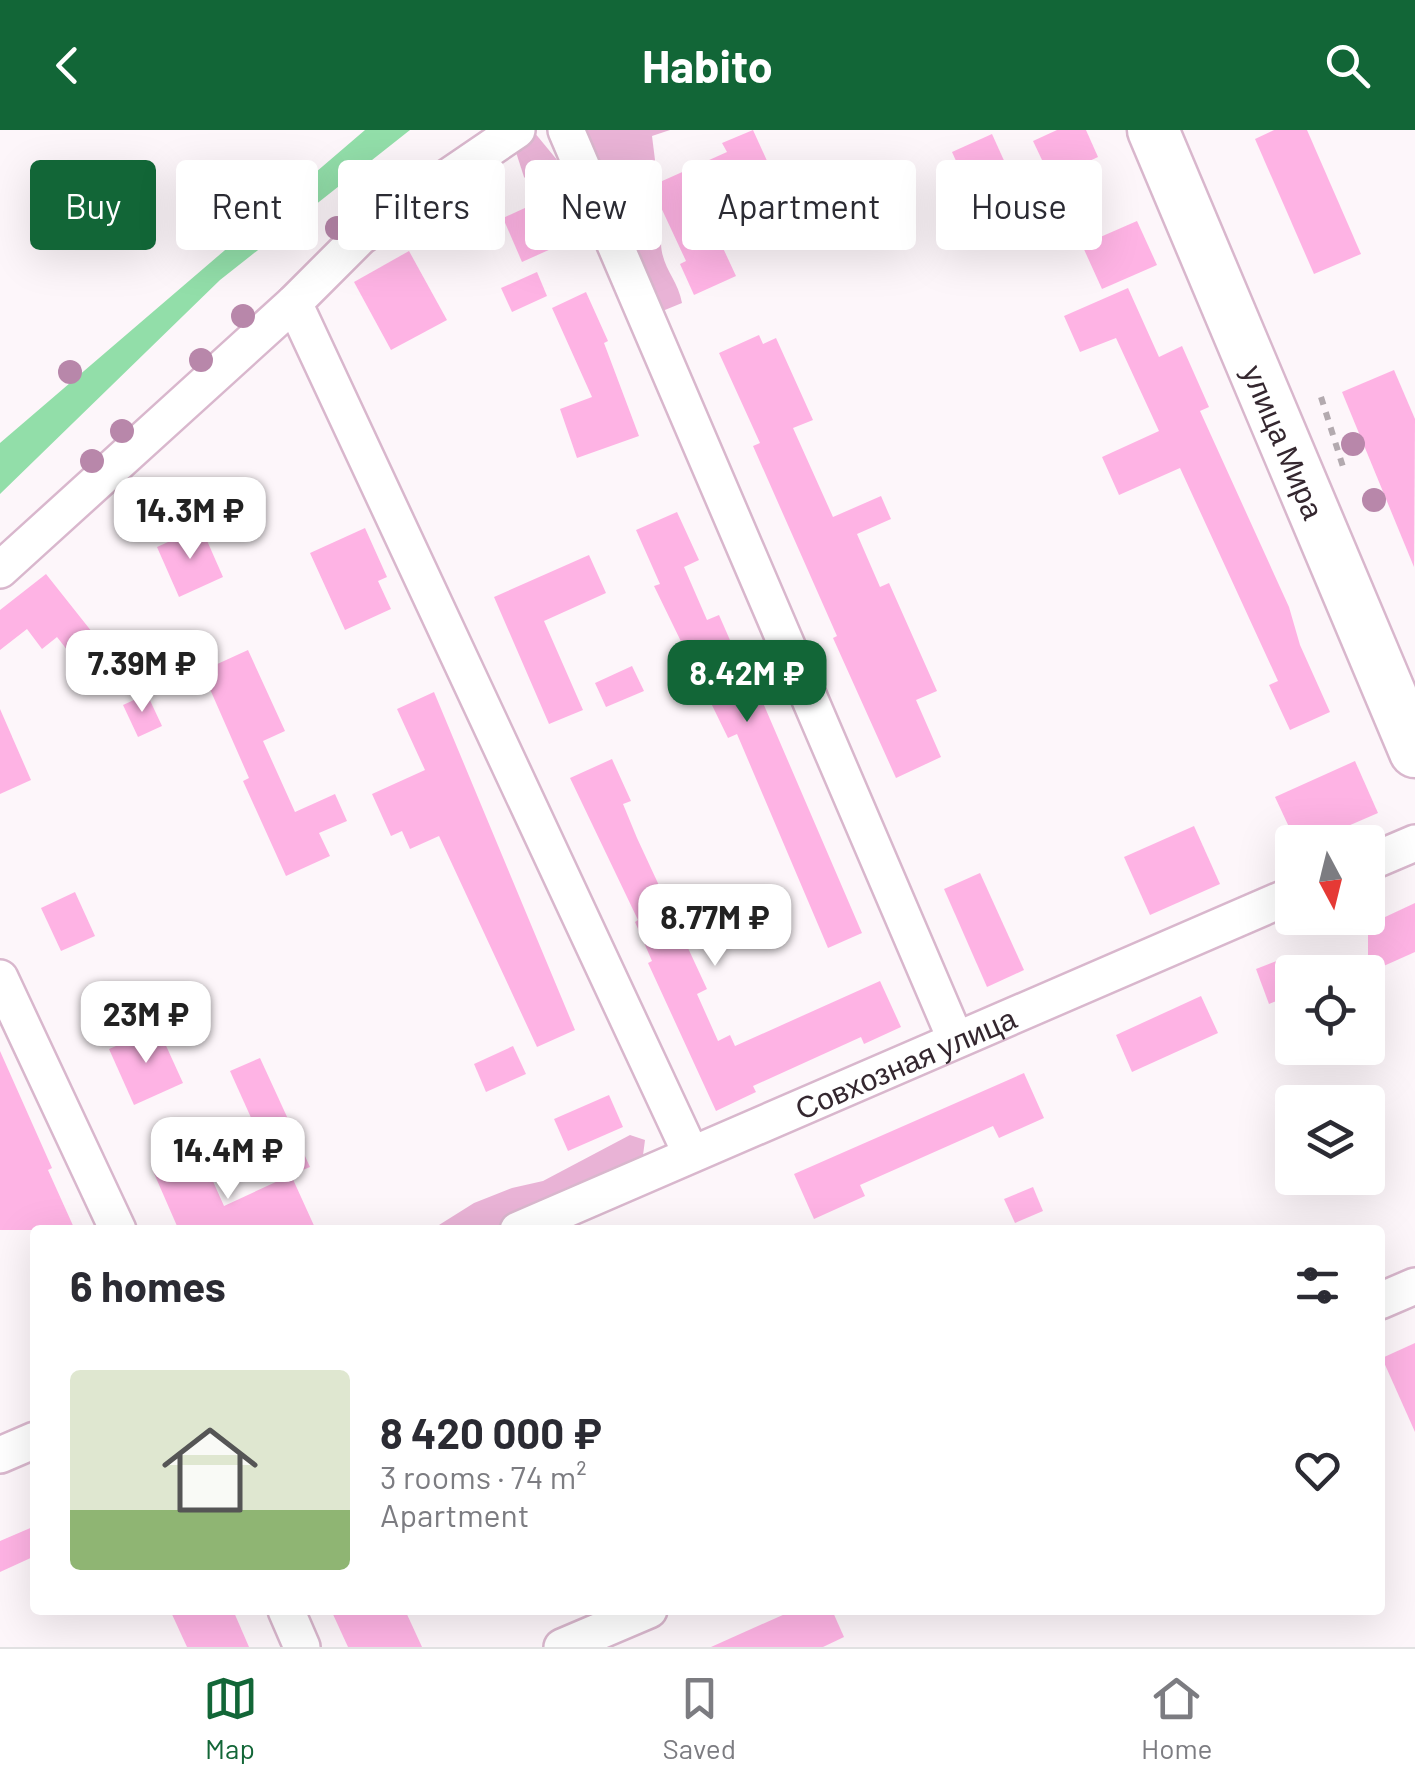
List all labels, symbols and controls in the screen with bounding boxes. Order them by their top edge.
icon: back [40,38,95,93]
text: Habito [642,38,773,92]
icon: search [1320,38,1375,93]
chip: Buy [30,160,156,250]
chip: Rent [176,160,318,250]
chip: Filters [338,160,505,250]
chip: New [525,160,662,250]
chip: Apartment [682,160,916,250]
chip: House [936,160,1102,250]
street label: улица Мира [1236,359,1333,524]
pin: 14.3M ₽ [98,477,282,562]
text: 14.3M ₽ [136,490,244,528]
pin: 7.39M ₽ [50,630,234,715]
pin: 8.42M ₽ [655,640,839,725]
text: 7.39M ₽ [88,643,196,681]
text: 8.42M ₽ [690,653,804,691]
north arrow [1275,825,1385,935]
map controls [1275,825,1385,1195]
pin: 8.77M ₽ [623,884,807,969]
text: 8.77M ₽ [660,897,770,935]
button: locate [1275,955,1385,1065]
pin: 23M ₽ [76,981,216,1066]
text: 23M ₽ [103,994,189,1032]
street label: Совхозная улица [789,999,1022,1126]
button: layers [1275,1085,1385,1195]
pin: 14.4M ₽ [136,1117,320,1202]
text: 14.4M ₽ [173,1130,283,1168]
icon: filters [1290,1258,1345,1313]
text: 6 homes [70,1260,226,1310]
text: 8 420 000 ₽ [380,1407,602,1457]
icon: home [150,1410,270,1530]
icon: heart [1290,1443,1345,1498]
text: 3 rooms · 74 m² [380,1457,587,1495]
text: Apartment [380,1495,529,1533]
tab: Map [203,1671,258,1765]
tab: Saved [663,1671,736,1765]
tab: Home [1141,1671,1212,1765]

